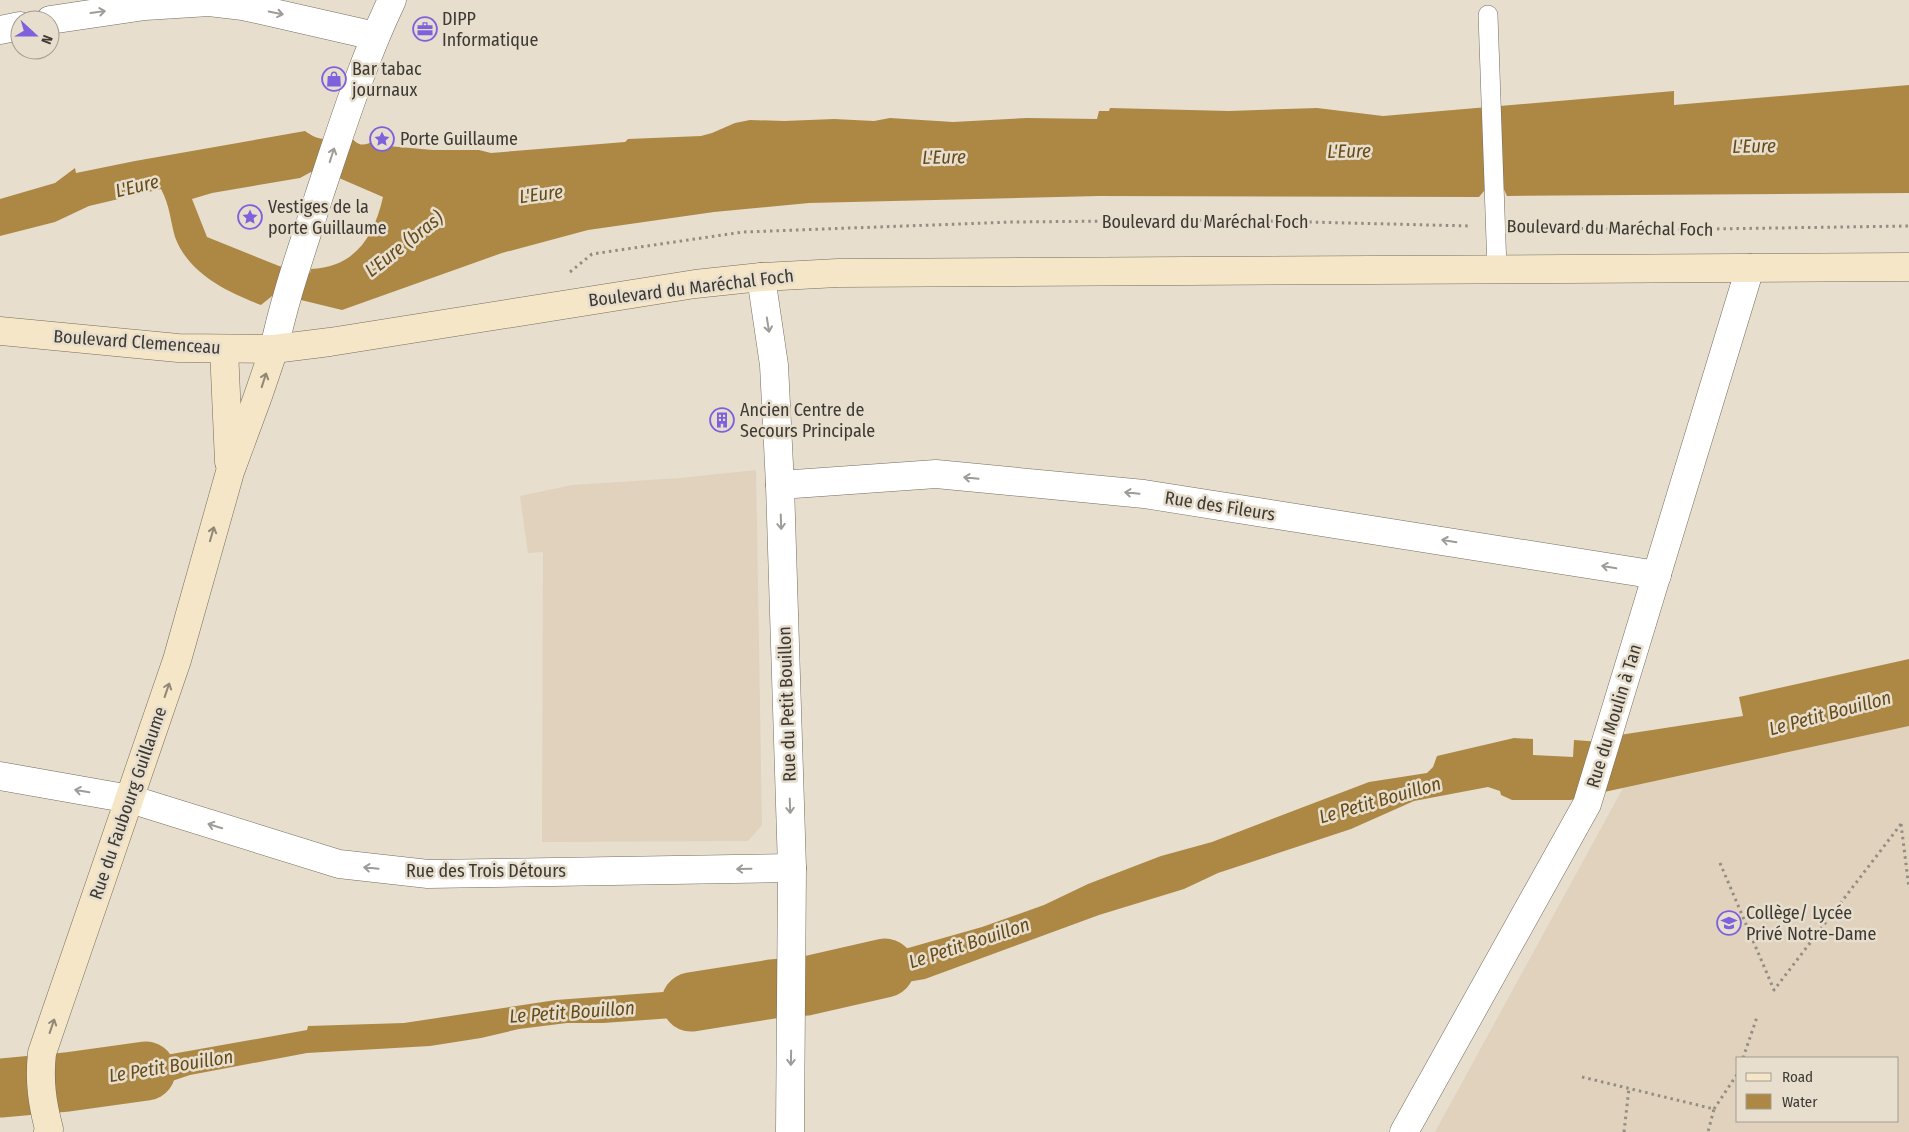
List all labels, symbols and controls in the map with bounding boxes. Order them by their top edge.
one-way arrow [90,7,106,17]
place label: DIPP Informatique [442,8,538,51]
one-way arrow [268,9,284,19]
north arrow [10,10,60,60]
office icon: DIPP Informatique [412,16,438,42]
text: N [37,33,56,46]
place label: Bar tabac journaux [351,58,422,101]
shop icon: Bar tabac journaux [321,66,347,92]
place icon: Porte Guillaume [369,126,395,152]
place label: Porte Guillaume [400,128,518,150]
water label: L'Eure [1732,134,1776,158]
water label: L'Eure [1327,139,1371,163]
water label: L'Eure [922,145,966,169]
one-way arrow [328,147,338,163]
water label: L'Eure [113,170,161,202]
water label: L'Eure [518,180,564,208]
place label: Vestiges de la porte Guillaume [268,196,387,239]
place icon: Vestiges de la porte Guillaume [237,204,263,230]
water label: L'Eure (bras) [360,206,448,282]
street label: Boulevard du Maréchal Foch [1102,211,1308,233]
street label: Boulevard du Maréchal Foch [1506,215,1714,241]
street label: Boulevard du Maréchal Foch [587,264,795,312]
one-way arrow [763,316,773,332]
street label: Boulevard Clemenceau [53,325,221,359]
one-way arrow [259,372,269,388]
place label: Ancien Centre de Secours Principale [740,399,875,442]
building icon: Ancien Centre de Secours Principale [709,407,735,433]
one-way arrow [963,473,979,483]
street label: Rue des Fileurs [1163,486,1277,526]
one-way arrow [1125,488,1141,498]
one-way arrow [776,513,785,529]
one-way arrow [208,526,218,542]
one-way arrow [1441,536,1457,546]
one-way arrow [1602,561,1618,571]
street label: Rue du Petit Bouillon [773,626,801,782]
street label: Rue du Moulin à Tan [1582,641,1646,791]
one-way arrow [162,682,172,698]
water label: Le Petit Bouillon [1766,686,1894,740]
street label: Rue du Faubourg Guillaume [85,704,171,902]
water label: Le Petit Bouillon [1316,772,1444,828]
one-way arrow [74,785,90,795]
one-way arrow [786,798,795,814]
one-way arrow [207,820,223,830]
street label: Rue des Trois Détours [406,860,566,882]
one-way arrow [364,863,380,873]
one-way arrow [736,864,752,874]
place label: Collège/ Lycée Privé Notre-Dame [1746,902,1876,945]
school or university icon: Collège/ Lycée Privé Notre-Dame [1716,910,1742,936]
water label: Le Petit Bouillon [906,913,1032,973]
water label: Le Petit Bouillon [508,996,636,1028]
one-way arrow [47,1018,57,1034]
water label: Le Petit Bouillon [107,1045,235,1087]
one-way arrow [787,1050,796,1066]
legend [1736,1057,1899,1122]
text: Road [1782,1068,1813,1086]
text: Water [1782,1093,1818,1111]

